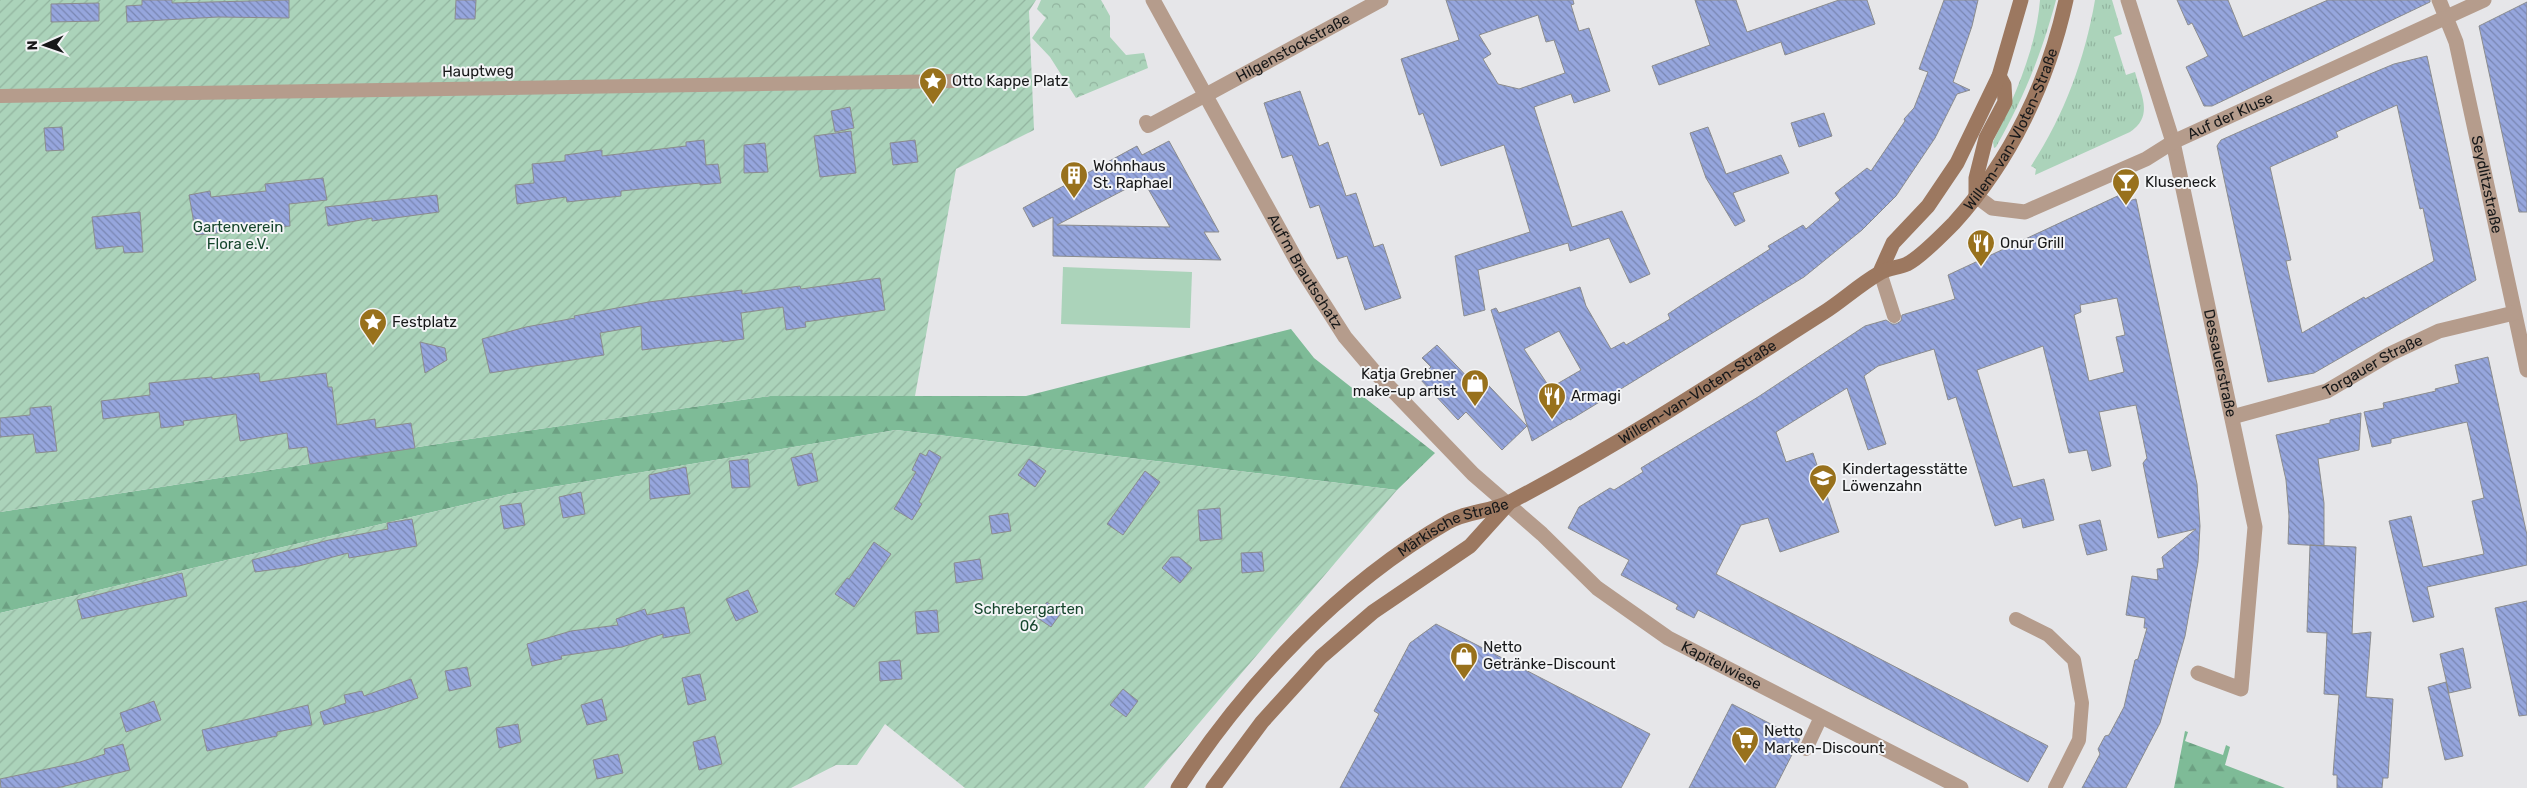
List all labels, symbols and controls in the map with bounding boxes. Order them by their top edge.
street label: Hilgenstockstraße [1233,10,1353,86]
north arrow [20,20,70,70]
text: N [24,40,41,51]
street label: Willem-van-Vloten-Straße [1960,46,2061,214]
street label: Hauptweg [442,61,514,81]
place icon: Otto Kappe Platz [918,66,948,105]
place label: Otto Kappe Platz [952,72,1069,90]
street label: Auf der Kluse [2184,89,2276,143]
street label: Seydlitzstraße [2467,134,2506,235]
place label: Wohnhaus St. Raphael [1093,157,1172,192]
building icon: Wohnhaus St. Raphael [1059,160,1089,199]
bar icon: Kluseneck [2111,167,2141,206]
place label: Kluseneck [2145,173,2217,191]
street label: Auf'm Brautschatz [1264,211,1346,332]
park label: Gartenverein Flora e.V. [193,218,283,253]
restaurant icon: Onur Grill [1966,228,1996,267]
place label: Onur Grill [2000,234,2064,252]
place icon: Festplatz [358,307,388,346]
street label: Dessauerstraße [2200,307,2240,419]
place label: Festplatz [392,313,457,331]
street label: Torgauer Straße [2320,331,2426,400]
street label: Willem-van-Vloten-Straße [1615,336,1780,448]
place label: Katja Grebner make-up artist [1353,365,1456,400]
shop icon: Katja Grebner make-up artist [1460,368,1490,407]
restaurant icon: Armagi [1537,381,1567,420]
place label: Armagi [1571,387,1621,405]
place label: Kindertagesstätte Löwenzahn [1842,460,1968,495]
school or university icon: Kindertagesstätte Löwenzahn [1808,463,1838,502]
street label: Märkische Straße [1394,495,1511,560]
park label: Schrebergarten 06 [974,600,1084,635]
street label: Kapitelwiese [1678,637,1765,693]
place label: Netto Getränke-Discount [1483,638,1616,673]
shop icon: Netto Getränke-Discount [1449,641,1479,680]
place label: Netto Marken-Discount [1764,722,1884,757]
supermarket icon: Netto Marken-Discount [1730,725,1760,764]

